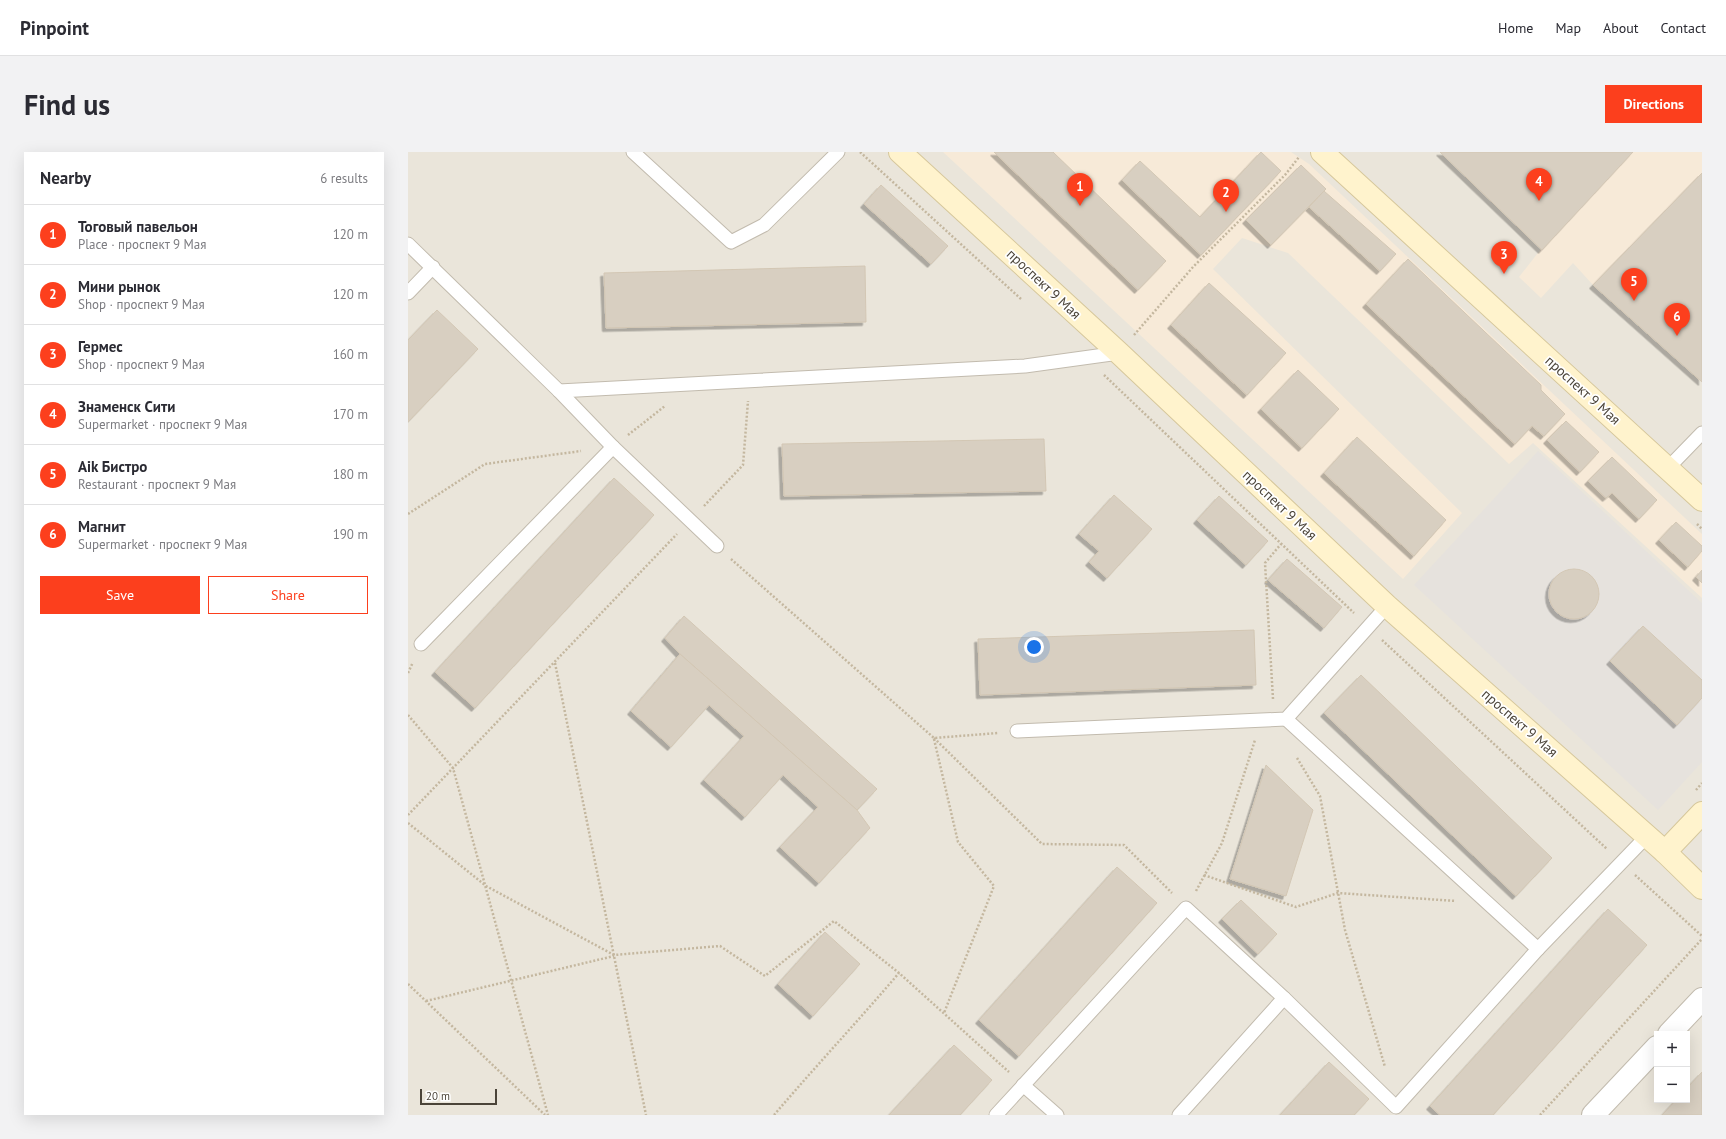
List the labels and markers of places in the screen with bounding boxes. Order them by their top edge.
pin: 4 [1526,168,1552,201]
pin: 1 [1067,173,1093,206]
pin: 2 [1213,179,1239,212]
pin: 3 [1491,241,1517,274]
pin: 5 [1621,268,1647,301]
pin: 6 [1664,303,1690,336]

